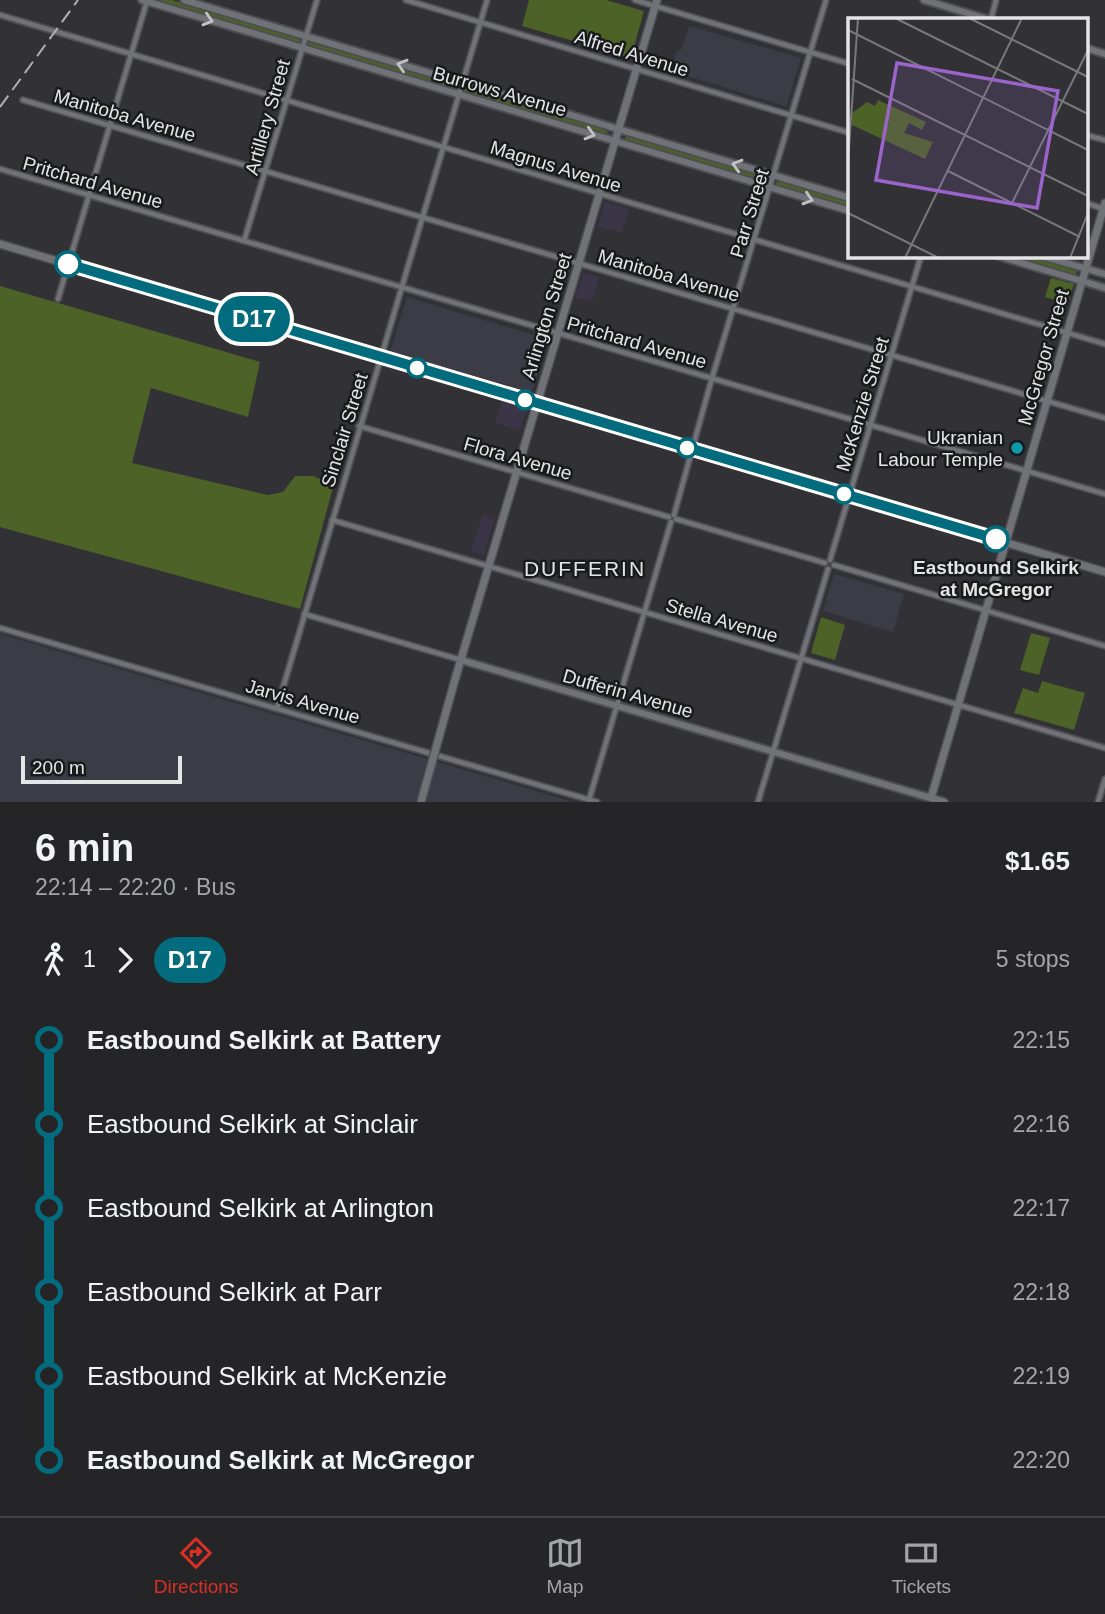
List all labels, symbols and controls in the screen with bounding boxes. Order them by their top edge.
one-way arrow [201,11,213,26]
inset map [848,18,1088,257]
street label: Alfred Avenue [572,26,691,81]
street label: Artillery Street [241,56,294,177]
one-way arrow [396,59,408,74]
street label: Burrows Avenue [431,62,569,121]
street label: Manitoba Avenue [52,85,198,146]
one-way arrow [584,125,596,140]
street label: Magnus Avenue [488,137,624,196]
street label: Pritchard Avenue [21,152,165,212]
one-way arrow [731,158,743,173]
street label: Parr Street [726,165,773,260]
one-way arrow [802,190,814,205]
street label: Manitoba Avenue [596,245,742,306]
street label: Arlington Street [517,250,576,382]
unlabelled marker [55,251,81,277]
street label: McGregor Street [1014,286,1073,428]
line badge: D17 [214,296,294,342]
text: D17 [232,305,276,332]
street label: Pritchard Avenue [565,312,709,372]
street label: McKenzie Street [832,334,893,474]
unlabelled marker [407,358,427,378]
street label: Sinclair Street [317,370,372,490]
unlabelled marker [515,390,535,410]
place label: Ukranian Labour Temple [878,427,1003,470]
street label: Flora Avenue [461,433,574,484]
unlabelled marker [677,438,697,458]
marker: Ukranian Labour Temple [1009,440,1025,456]
unlabelled marker [834,484,854,504]
marker: Eastbound Selkirk at McGregor [983,526,1009,552]
district label: DUFFERIN [524,557,646,580]
place label: Eastbound Selkirk at McGregor [913,557,1079,600]
street label: Stella Avenue [663,594,780,647]
street label: Dufferin Avenue [560,665,695,722]
street label: Jarvis Avenue [243,675,362,728]
scale bar [21,753,182,785]
text: 200 m [32,757,85,778]
text: 6 min [35,827,134,869]
text: $1.65 [1005,846,1070,876]
text: 22:14 – 22:20 · Bus [35,874,236,900]
icon: walk [35,941,73,979]
icon: forward [106,941,144,979]
text: 1 [83,946,96,972]
text: D17 [168,946,212,973]
text: 5 stops [996,946,1070,972]
text: Eastbound Selkirk at Battery [87,1025,441,1055]
text: 22:15 [1012,1027,1070,1053]
text: Eastbound Selkirk at Sinclair [87,1109,418,1139]
text: 22:16 [1012,1111,1070,1137]
text: Eastbound Selkirk at Arlington [87,1193,434,1223]
text: 22:17 [1012,1195,1070,1221]
text: Eastbound Selkirk at Parr [87,1277,382,1307]
text: 22:18 [1012,1279,1070,1305]
text: Eastbound Selkirk at McKenzie [87,1361,447,1391]
text: 22:19 [1012,1363,1070,1389]
text: Eastbound Selkirk at McGregor [87,1445,474,1475]
text: 22:20 [1012,1447,1070,1473]
tab: Directions [154,1534,238,1598]
tab: Map [546,1534,584,1598]
tab: Tickets [892,1534,951,1598]

